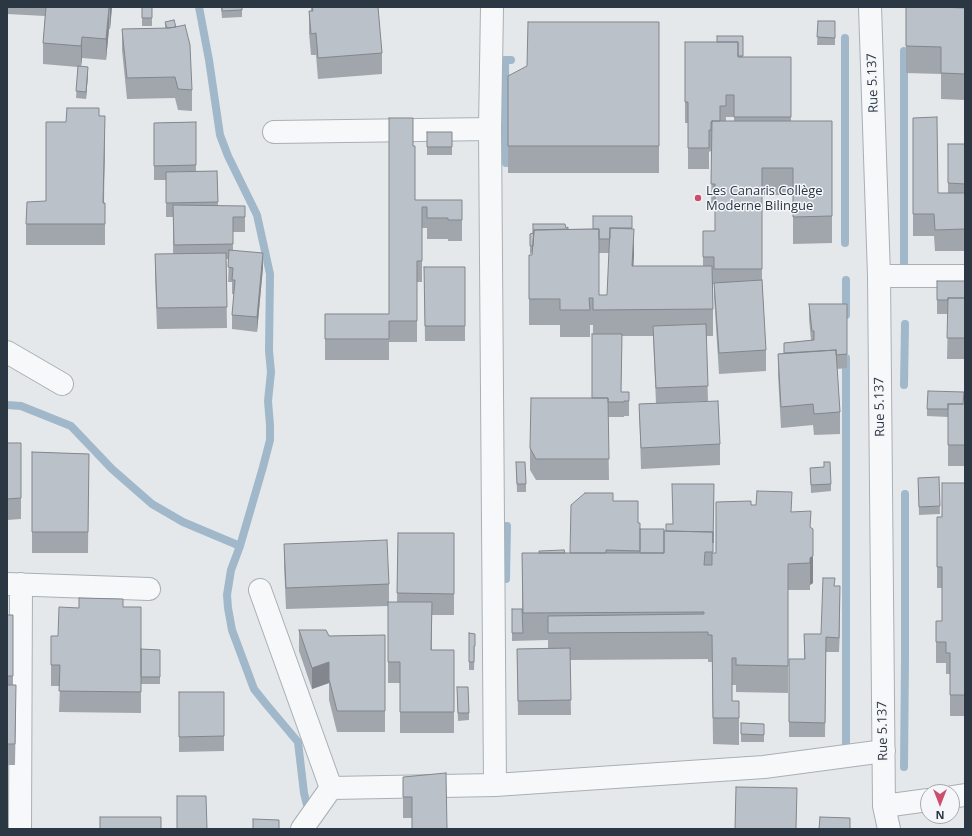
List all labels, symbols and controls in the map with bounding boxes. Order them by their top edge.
street label: Rue 5.137 [864,53,882,113]
place label: Les Canaris Collège Moderne Bilingue [706,183,823,214]
marker: Les Canaris Collège Moderne Bilingue [693,193,703,203]
street label: Rue 5.137 [872,377,888,437]
street label: Rue 5.137 [875,701,891,761]
north arrow [920,784,960,824]
text: N [936,808,944,823]

